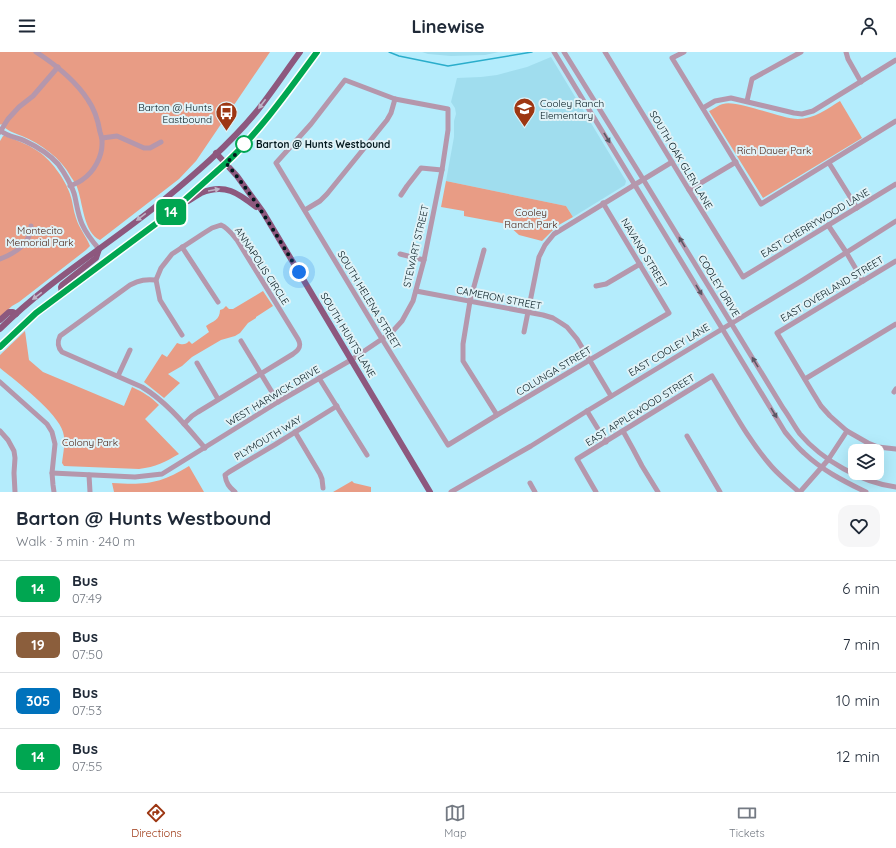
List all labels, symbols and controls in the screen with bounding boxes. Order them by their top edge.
icon: menu [16,15,38,37]
text: Linewise [411,15,485,38]
icon: person [858,15,880,37]
school or university icon: Cooley Ranch Elementary [511,96,537,129]
place label: Cooley Ranch Elementary [540,97,604,122]
one-way arrow [258,99,266,109]
bus stop icon: Barton @ Hunts Eastbound [214,100,240,133]
place label: Barton @ Hunts Eastbound [138,101,212,126]
street label: SOUTH OAK GLEN LANE [646,108,716,212]
one-way arrow [603,132,610,144]
marker: Barton @ Hunts Westbound [235,135,253,153]
place label: Barton @ Hunts Westbound [256,138,390,151]
park label: Rich Dauer Park [737,144,811,157]
street label: EAST CHERRYWOOD LANE [758,185,872,261]
one-way arrow [208,187,221,193]
line badge: 14 [153,199,189,225]
text: 14 [164,203,178,221]
street label: STEWART STREET [400,203,432,289]
park label: Cooley Ranch Park [504,206,558,231]
one-way arrow [136,213,146,221]
street label: NAVANO STREET [618,216,670,290]
park label: Montecito Memorial Park [6,224,74,249]
street label: ANNAPOLIS CIRCLE [232,225,292,308]
one-way arrow [678,236,685,248]
street label: SOUTH HELENA STREET [334,248,404,352]
street label: COOLEY DRIVE [695,253,743,320]
street label: EAST OVERLAND STREET [778,253,886,325]
your location [289,262,309,282]
street label: CAMERON STREET [455,283,543,313]
one-way arrow [695,285,703,295]
street label: SOUTH HUNTS LANE [317,290,379,380]
one-way arrow [32,292,43,300]
street label: EAST COOLEY LANE [626,320,712,379]
street label: COLUNGA STREET [514,343,594,399]
one-way arrow [751,357,759,367]
street label: WEST HARWICK DRIVE [224,363,322,429]
street label: EAST APPLEWOOD STREET [583,371,697,449]
one-way arrow [770,407,777,419]
street label: PLYMOUTH WAY [232,413,304,463]
park label: Colony Park [62,436,118,449]
map controls [848,444,884,480]
button: layers [848,444,884,480]
button: heart [838,505,880,547]
text: Barton @ Hunts Westbound [16,506,271,530]
text: Walk · 3 min · 240 m [16,533,135,549]
text: Bus [72,571,98,590]
text: 6 min [842,579,880,598]
text: 14 [31,580,45,598]
text: 07:49 [72,590,102,606]
text: Bus [72,627,98,646]
text: 7 min [843,635,880,654]
text: 19 [31,636,45,654]
text: 07:50 [72,646,103,662]
text: Bus [72,683,98,702]
text: 10 min [836,691,880,710]
text: 305 [26,692,50,710]
text: 07:53 [72,702,102,718]
text: Bus [72,739,98,758]
text: 12 min [836,747,880,766]
text: 14 [31,748,45,766]
text: 07:55 [72,758,102,774]
tab: Directions [131,802,182,840]
tab: Map [444,802,467,840]
tab: Tickets [729,802,765,840]

